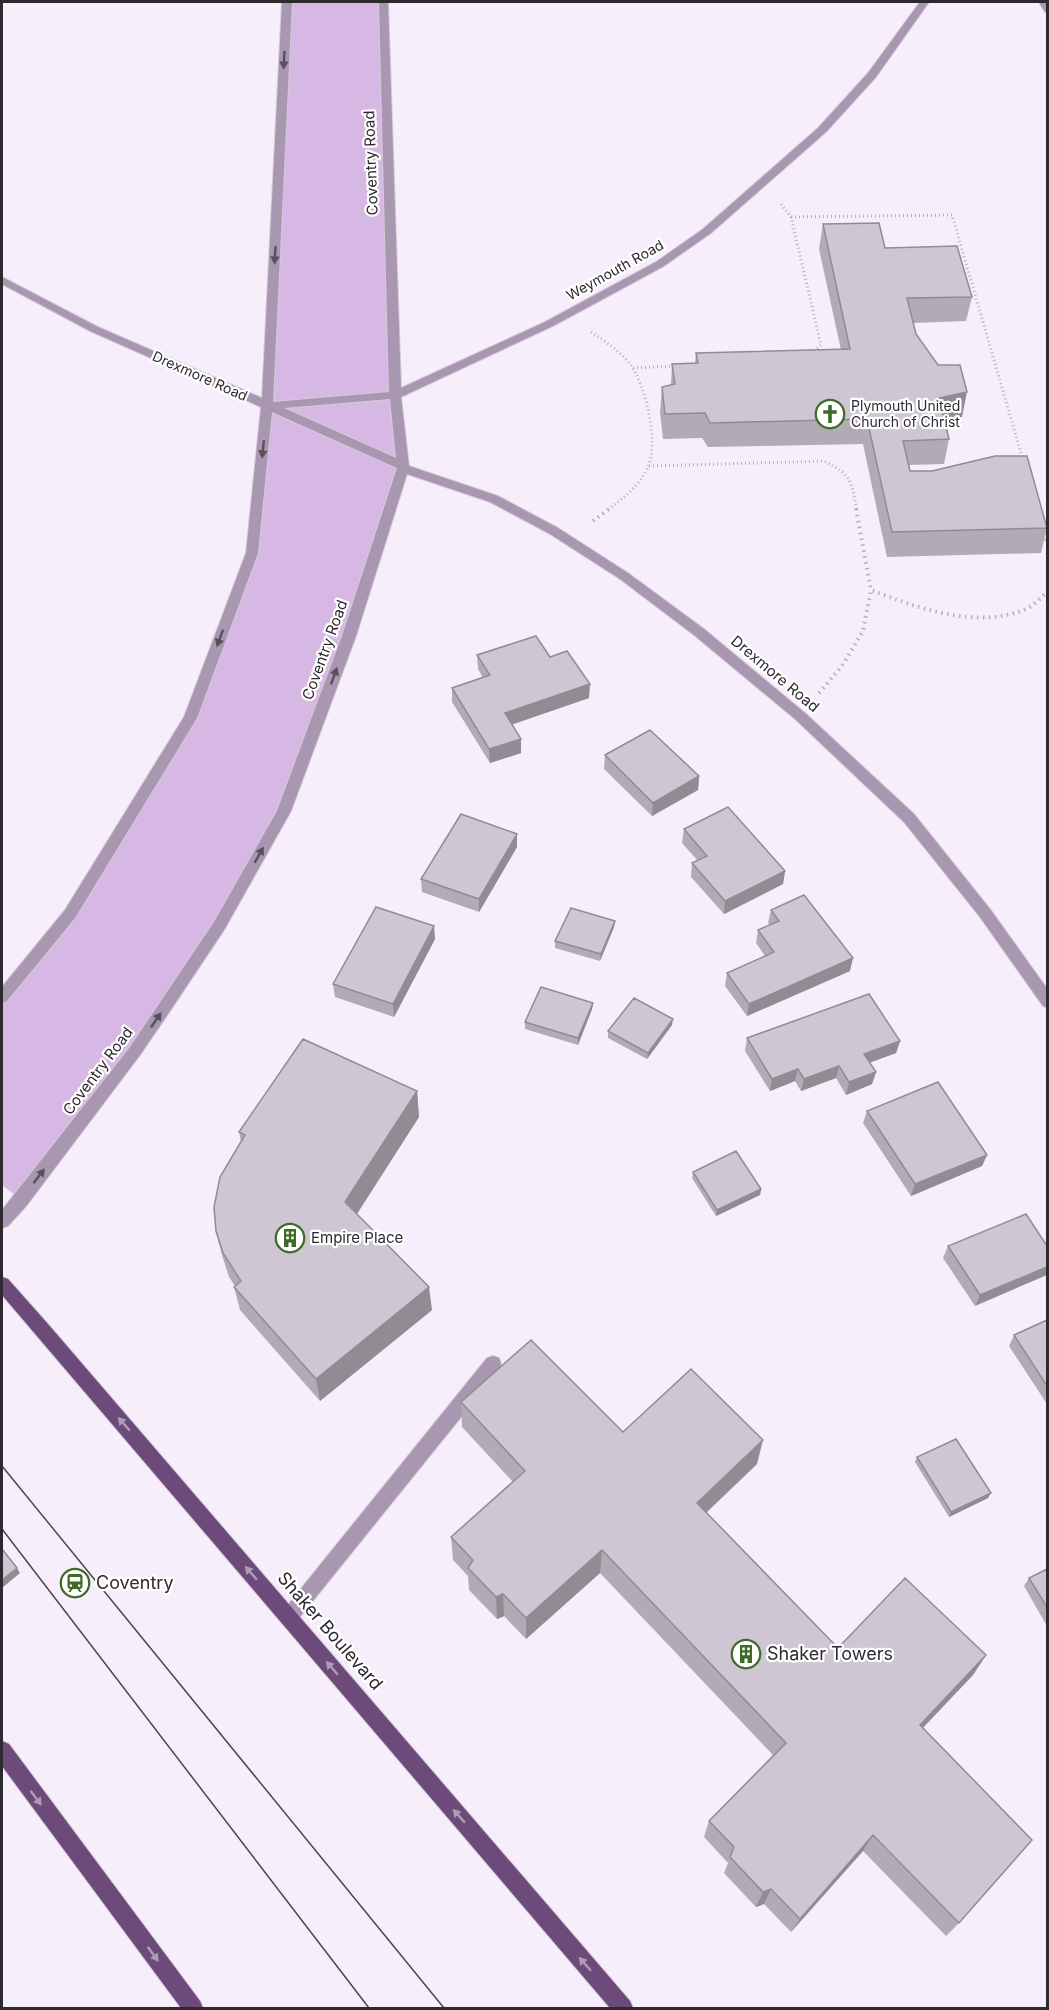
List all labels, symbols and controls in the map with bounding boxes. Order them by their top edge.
one-way arrow [280,50,289,69]
street label: Coventry Road [359,110,382,216]
street label: Weymouth Road [563,236,666,303]
one-way arrow [270,245,279,264]
street label: Drexmore Road [150,347,250,404]
place label: Plymouth United Church of Christ [851,397,960,430]
church icon: Plymouth United Church of Christ [814,398,846,430]
one-way arrow [258,440,268,459]
street label: Coventry Road [298,597,351,702]
one-way arrow [215,629,225,647]
street label: Drexmore Road [727,631,823,716]
one-way arrow [330,667,340,685]
one-way arrow [254,847,264,864]
one-way arrow [150,1013,162,1029]
street label: Coventry Road [58,1023,137,1118]
one-way arrow [32,1169,44,1184]
building icon: Empire Place [274,1222,306,1254]
place label: Empire Place [311,1228,403,1247]
one-way arrow [118,1417,131,1432]
one-way arrow [244,1565,257,1581]
station icon: Coventry [59,1567,91,1599]
street label: Shaker Boulevard [273,1567,387,1694]
place label: Coventry [96,1572,174,1593]
building icon: Shaker Towers [730,1638,762,1670]
place label: Shaker Towers [767,1643,893,1664]
one-way arrow [326,1661,339,1676]
one-way arrow [30,1790,43,1806]
one-way arrow [452,1808,465,1824]
one-way arrow [147,1946,159,1962]
one-way arrow [579,1956,592,1972]

